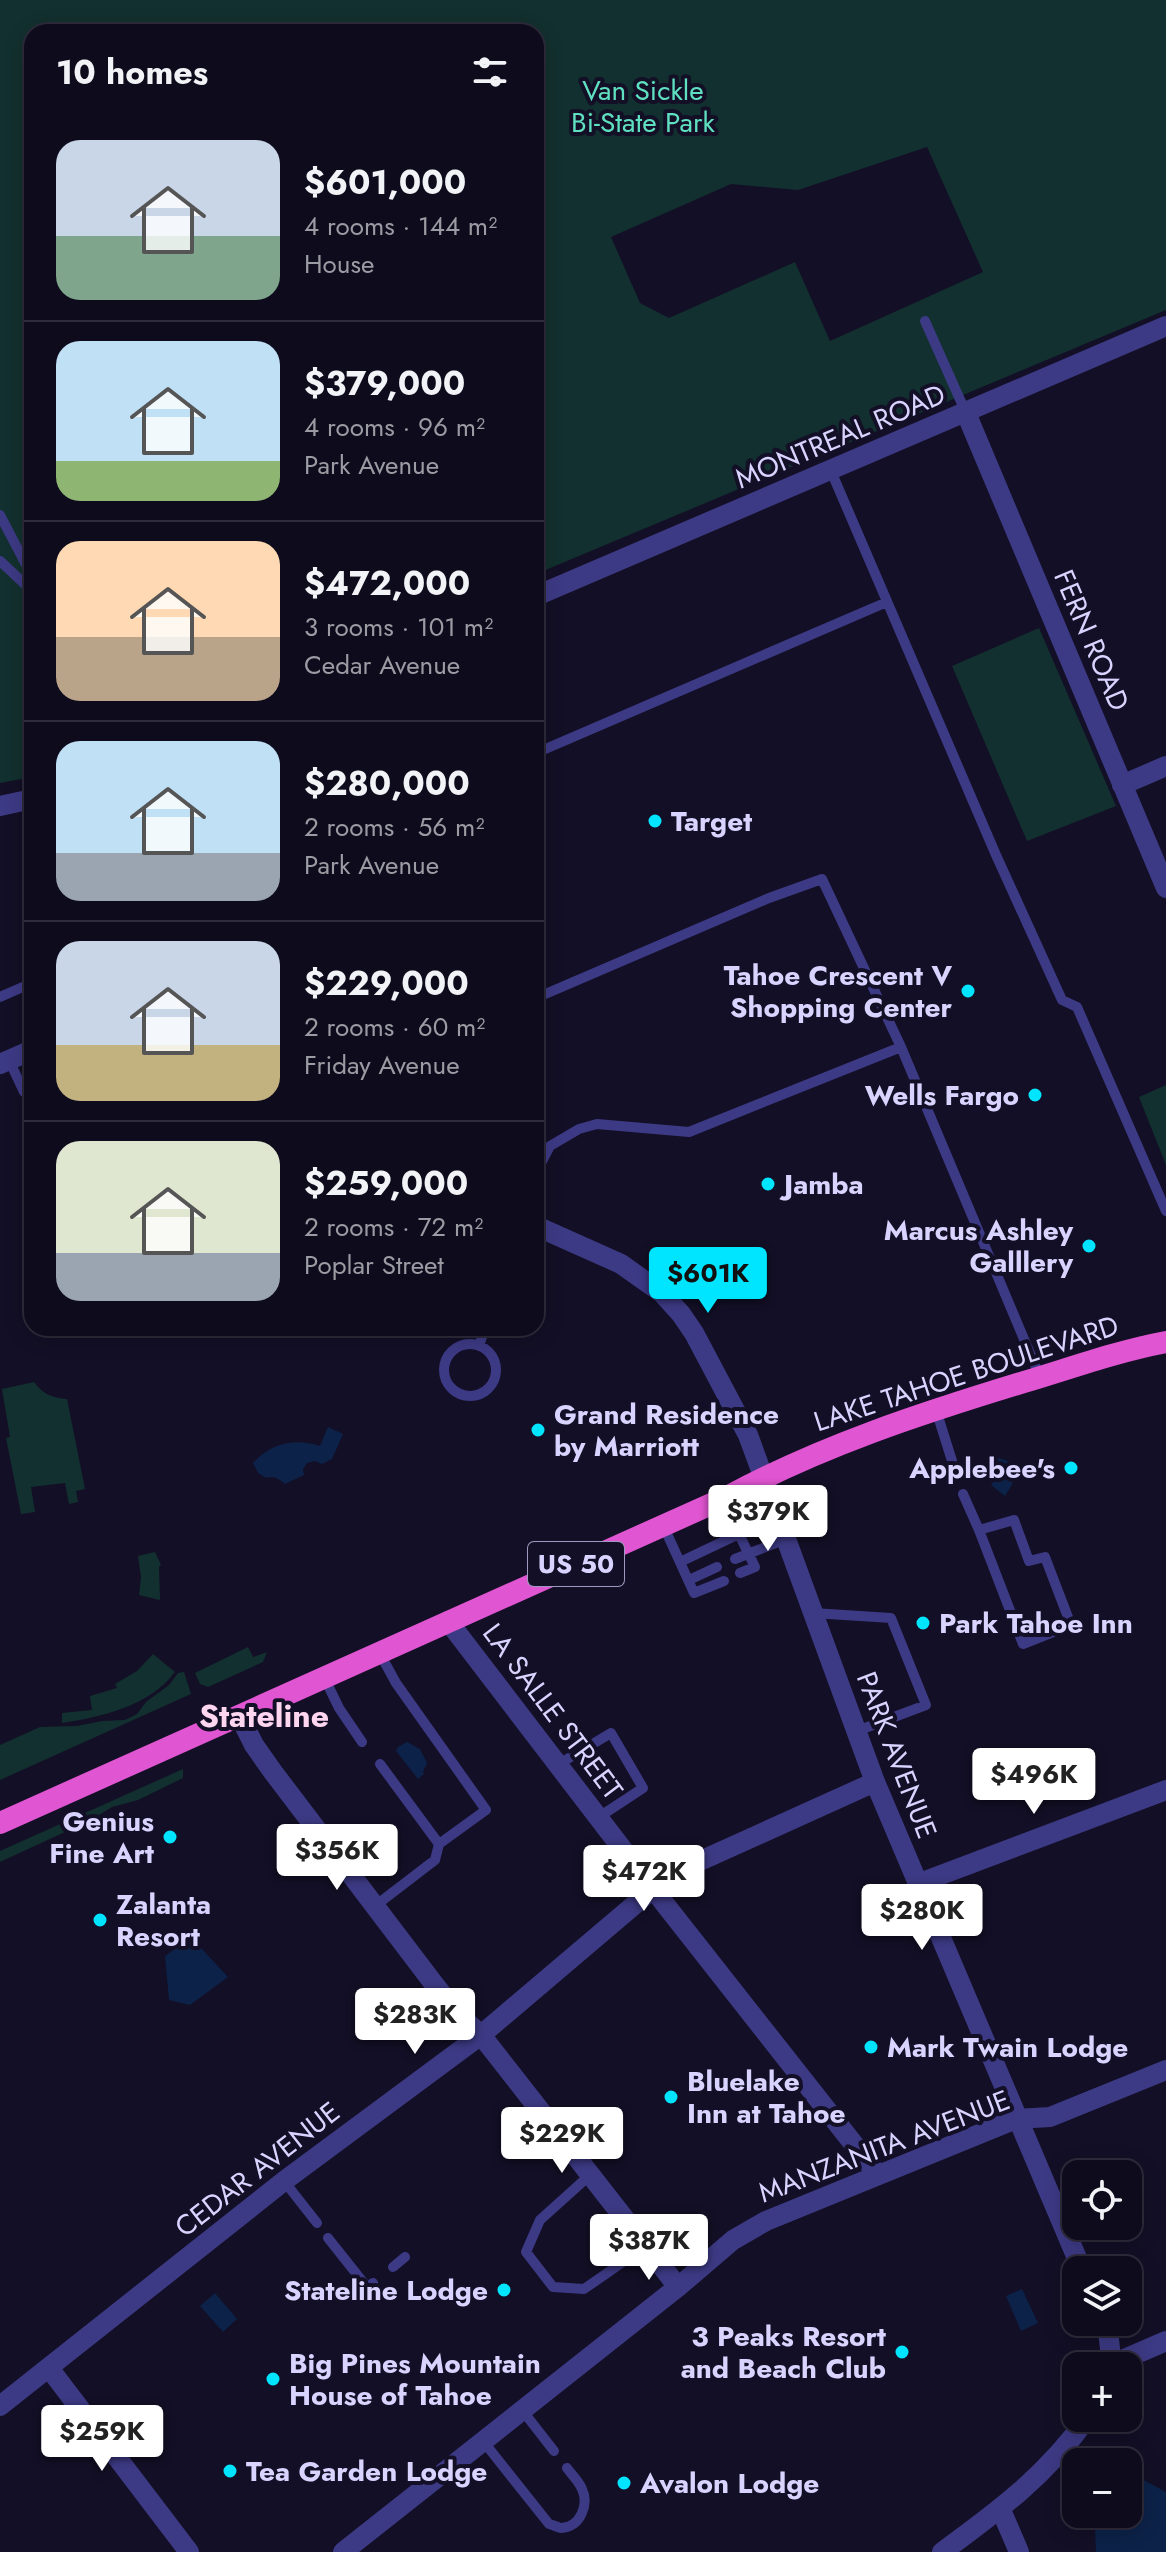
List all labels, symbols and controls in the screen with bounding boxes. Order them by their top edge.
text: 10 homes [56,48,208,97]
icon: filters [468,50,512,94]
park label: Van Sickle Bi-State Park [571,70,716,143]
text: $601,000 [304,158,466,207]
icon: home [120,172,216,268]
text: 4 rooms · 144 m² [304,207,497,245]
text: House [304,245,374,283]
text: $379,000 [304,359,465,408]
icon: home [120,373,216,469]
street label: MONTREAL ROAD [729,374,952,499]
text: 4 rooms · 96 m² [304,408,485,446]
text: Park Avenue [304,446,439,484]
text: $472,000 [304,559,470,608]
street label: FERN ROAD [1043,563,1140,717]
icon: home [120,573,216,669]
text: 3 rooms · 101 m² [304,608,493,646]
text: Cedar Avenue [304,646,460,684]
text: $280,000 [304,759,470,808]
icon: home [120,773,216,869]
place label: Target [671,801,752,842]
text: 2 rooms · 56 m² [304,808,484,846]
marker: Target [646,812,664,830]
text: Park Avenue [304,846,439,884]
place label: Tahoe Crescent V Shopping Center [724,955,952,1028]
text: $229,000 [304,959,469,1008]
icon: home [120,973,216,1069]
marker: Tahoe Crescent V Shopping Center [959,982,977,1000]
text: 2 rooms · 60 m² [304,1008,485,1046]
text: Friday Avenue [304,1046,460,1084]
place label: Wells Fargo [865,1075,1019,1116]
marker: Wells Fargo [1026,1086,1044,1104]
text: $259,000 [304,1159,468,1208]
place label: Jamba [779,1164,864,1205]
icon: home [120,1173,216,1269]
marker: Jamba [759,1175,777,1193]
text: 2 rooms · 72 m² [304,1208,483,1246]
place label: Marcus Ashley Galllery [884,1210,1073,1283]
marker: Marcus Ashley Galllery [1080,1237,1098,1255]
text: Poplar Street [304,1246,444,1284]
pin: $601K [652,1247,764,1315]
text: $601K [667,1254,749,1292]
street label: LAKE TAHOE BOULEVARD [808,1305,1124,1442]
place label: Grand Residence by Marriott [554,1394,779,1467]
marker: Grand Residence by Marriott [529,1421,547,1439]
place label: Applebee's [908,1448,1055,1489]
marker: Applebee's [1062,1459,1080,1477]
pin: $379K [712,1485,824,1553]
text: $379K [726,1492,810,1530]
road number: US 50 [528,1542,624,1586]
place label: Park Tahoe Inn [939,1603,1133,1644]
marker: Park Tahoe Inn [914,1614,932,1632]
street label: LA SALLE STREET [473,1615,632,1808]
street label: PARK AVENUE [846,1666,947,1845]
district label: Stateline [199,1693,329,1739]
pin: $496K [978,1748,1090,1816]
text: $496K [990,1755,1078,1793]
place label: Genius Fine Art [49,1801,154,1874]
pin: $356K [281,1824,393,1892]
marker: Genius Fine Art [161,1828,179,1846]
text: $356K [295,1831,379,1869]
pin: $472K [588,1845,700,1913]
text: $472K [601,1852,687,1890]
place label: Zalanta Resort [116,1884,211,1957]
pin: $280K [866,1884,978,1952]
text: $280K [880,1891,964,1929]
marker: Zalanta Resort [91,1911,109,1929]
pin: $283K [359,1988,471,2056]
text: $283K [373,1995,457,2033]
place label: Mark Twain Lodge [887,2027,1128,2068]
marker: Mark Twain Lodge [862,2038,880,2056]
place label: Bluelake Inn at Tahoe [687,2061,845,2134]
street label: MANZANITA AVENUE [752,2080,1016,2213]
marker: Bluelake Inn at Tahoe [662,2088,680,2106]
street label: CEDAR AVENUE [166,2092,349,2247]
pin: $229K [506,2107,618,2175]
text: $229K [519,2114,605,2152]
map controls [1062,2160,1142,2528]
button: locate [1062,2160,1142,2240]
pin: $387K [593,2214,705,2282]
text: $387K [608,2221,690,2259]
button: layers [1062,2256,1142,2336]
place label: Stateline Lodge [284,2270,488,2311]
marker: Stateline Lodge [495,2281,513,2299]
place label: 3 Peaks Resort and Beach Club [681,2316,886,2389]
place label: Big Pines Mountain House of Tahoe [289,2343,541,2416]
marker: 3 Peaks Resort and Beach Club [893,2343,911,2361]
button: + [1062,2352,1142,2432]
marker: Big Pines Mountain House of Tahoe [264,2370,282,2388]
pin: $259K [46,2405,158,2473]
text: $259K [59,2412,145,2450]
button: − [1062,2448,1142,2528]
place label: Tea Garden Lodge [246,2451,487,2492]
marker: Tea Garden Lodge [221,2462,239,2480]
place label: Avalon Lodge [639,2463,819,2504]
marker: Avalon Lodge [615,2474,633,2492]

